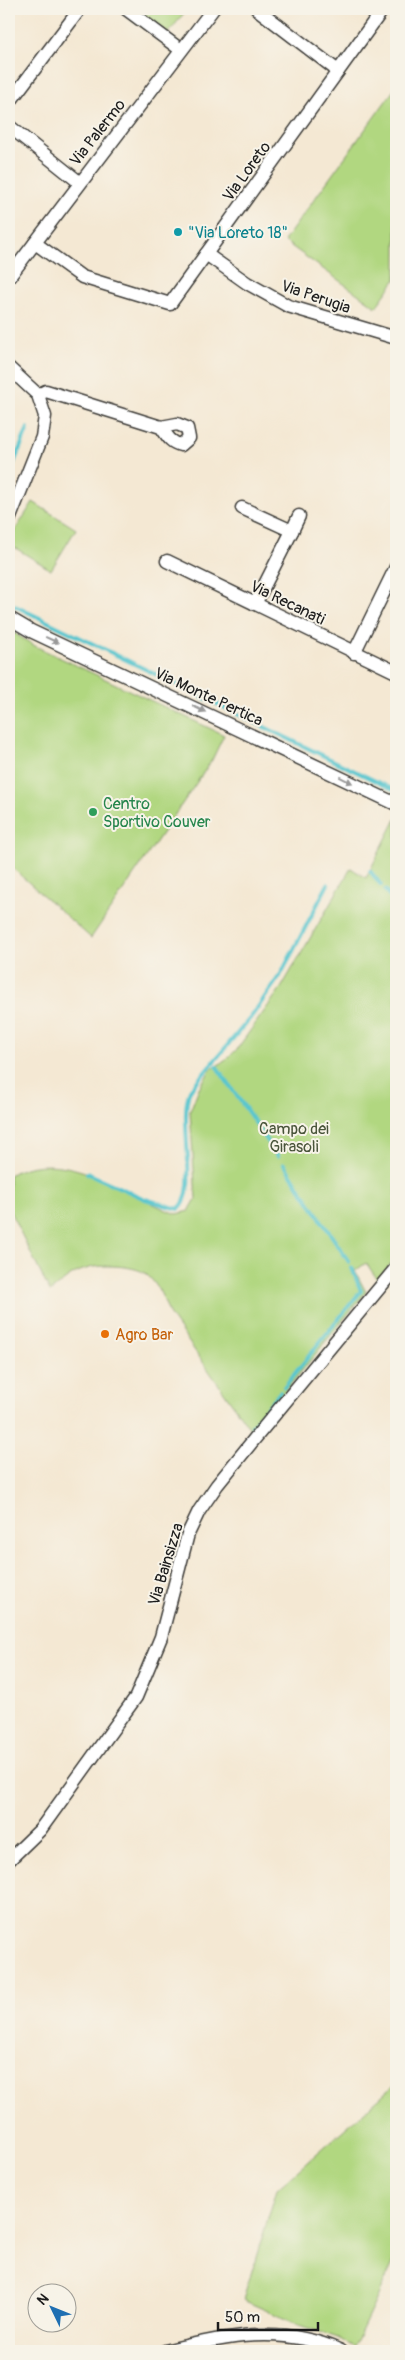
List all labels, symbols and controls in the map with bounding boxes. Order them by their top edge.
street label: Via Palermo [66,95,130,170]
street label: Via Loreto [218,137,275,205]
place label: "Via Loreto 18" [188,223,288,243]
marker: "Via Loreto 18" [172,226,184,238]
street label: Via Perugia [278,276,353,318]
street label: Via Recanati [247,576,328,630]
one-way arrow [45,637,59,645]
street label: Via Monte Pertica [151,663,266,731]
one-way arrow [192,706,206,714]
one-way arrow [338,775,353,784]
place label: Centro Sportivo Couver [103,794,211,832]
marker: Centro Sportivo Couver [87,806,99,818]
park label: Campo dei Girasoli [259,1119,329,1157]
place label: Agro Bar [115,1325,173,1345]
marker: Agro Bar [99,1328,111,1340]
street label: Via Bainsizza [144,1521,188,1608]
north arrow [28,2282,78,2332]
text: N [33,2290,52,2309]
scale bar [218,2300,318,2332]
text: 50 m [225,2308,260,2327]

